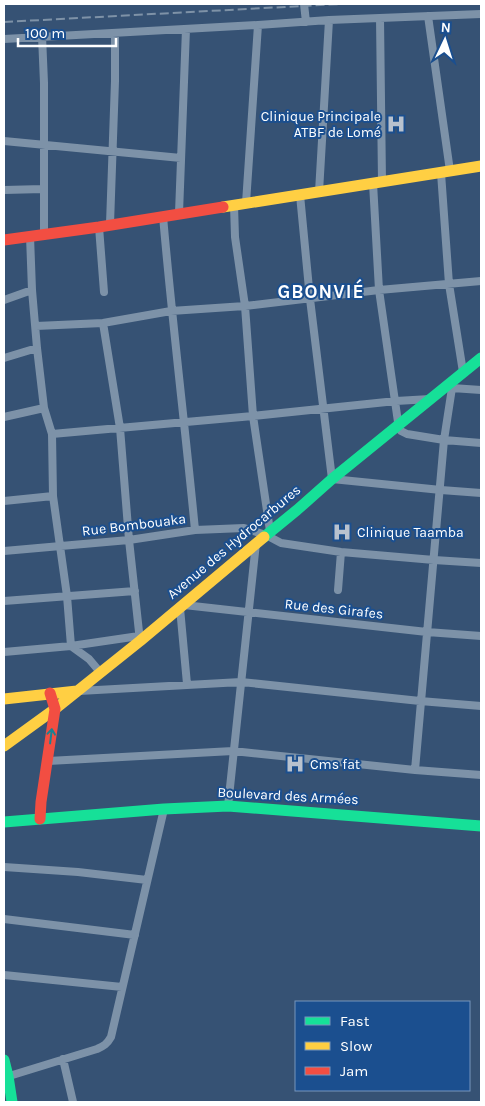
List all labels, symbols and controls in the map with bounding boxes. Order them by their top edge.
scale bar [18,15,115,47]
north arrow [420,15,470,65]
text: N [440,19,451,36]
text: 100 m [25,24,65,42]
place label: Clinique Principale ATBF de Lomé [261,108,381,141]
hospital icon: Clinique Principale ATBF de Lomé [385,113,407,135]
district label: GBONVIÉ [277,278,365,303]
street label: Avenue des Hydrocarbures [164,481,304,603]
street label: Rue Bombouaka [81,510,187,540]
hospital icon: Clinique Taamba [331,521,353,543]
place label: Clinique Taamba [357,524,464,541]
street label: Rue des Girafes [284,595,384,623]
one-way arrow [46,728,56,744]
hospital icon: Cms fat [284,753,306,775]
place label: Cms fat [310,756,360,773]
street label: Boulevard des Armées [217,784,359,808]
legend [295,1001,470,1091]
text: Fast [340,1012,370,1030]
text: Slow [340,1037,372,1055]
text: Jam [340,1062,368,1080]

